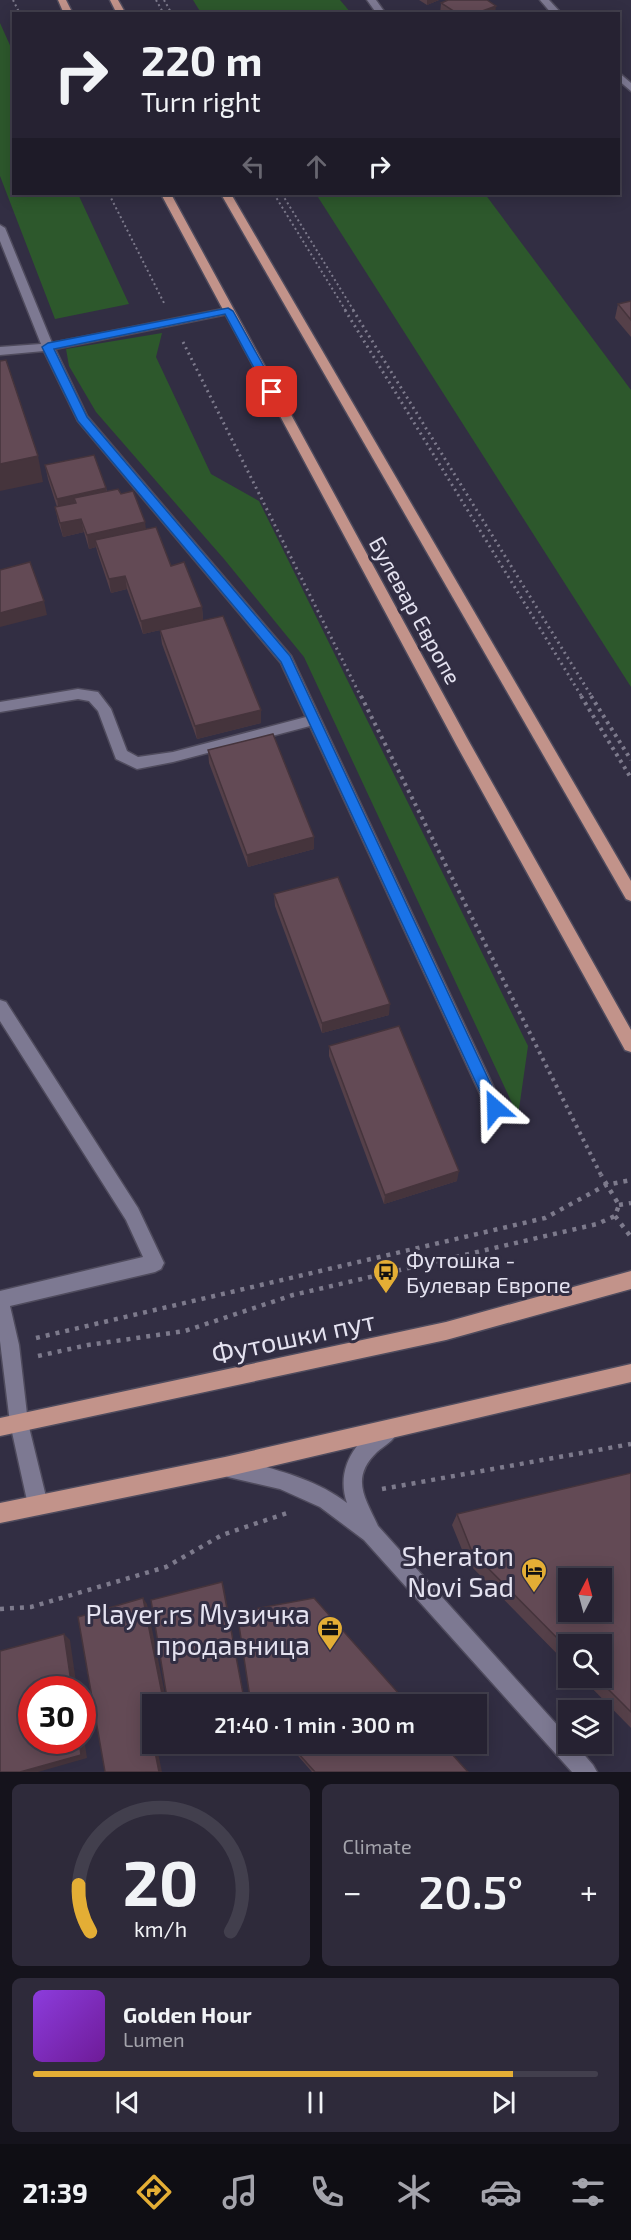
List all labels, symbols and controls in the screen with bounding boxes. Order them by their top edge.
text: 220 m [141,34,262,84]
icon: right [42,36,120,114]
text: Turn right [141,85,261,117]
icon: left [237,150,270,183]
icon: ahead [300,150,333,183]
icon: right [363,150,396,183]
pin [246,366,297,417]
icon: arrive [255,375,288,408]
street label: Булевар Европе [364,532,467,689]
position arrow [463,1076,527,1140]
place label: Футошка - Булевар Европе [406,1246,571,1298]
bus stop icon: Футошка - Булевар Европе [371,1257,401,1295]
street label: Футошки пут [208,1303,378,1370]
place label: Sheraton Novi Sad [402,1539,514,1602]
hotel icon: Sheraton Novi Sad [519,1556,549,1594]
north arrow [558,1568,612,1622]
map controls [558,1568,612,1754]
place label: Player.rs Музичка продавница [85,1597,310,1661]
office icon: Player.rs Музичка продавница [315,1614,345,1652]
button: search [558,1634,612,1688]
speed limit sign: 30 [18,1676,96,1754]
button: layers [558,1700,612,1754]
text: 21:40 · 1 min · 300 m [214,1711,415,1737]
text: Climate [343,1834,412,1858]
text: 20 [123,1844,199,1919]
text: 20.5° [418,1864,523,1918]
text: − [343,1871,362,1911]
text: + [580,1871,598,1911]
text: km/h [134,1916,187,1941]
text: Golden Hour [123,2001,252,2027]
text: Lumen [123,2027,185,2051]
icon: previous [111,2086,144,2119]
icon: pause [299,2086,332,2119]
icon: next [487,2086,520,2119]
icon: directions [133,2171,175,2213]
icon: music [219,2171,261,2213]
icon: phone [306,2171,348,2213]
icon: climate [393,2171,435,2213]
icon: car [480,2171,522,2213]
icon: filters [567,2171,609,2213]
text: 21:39 [22,2176,88,2208]

